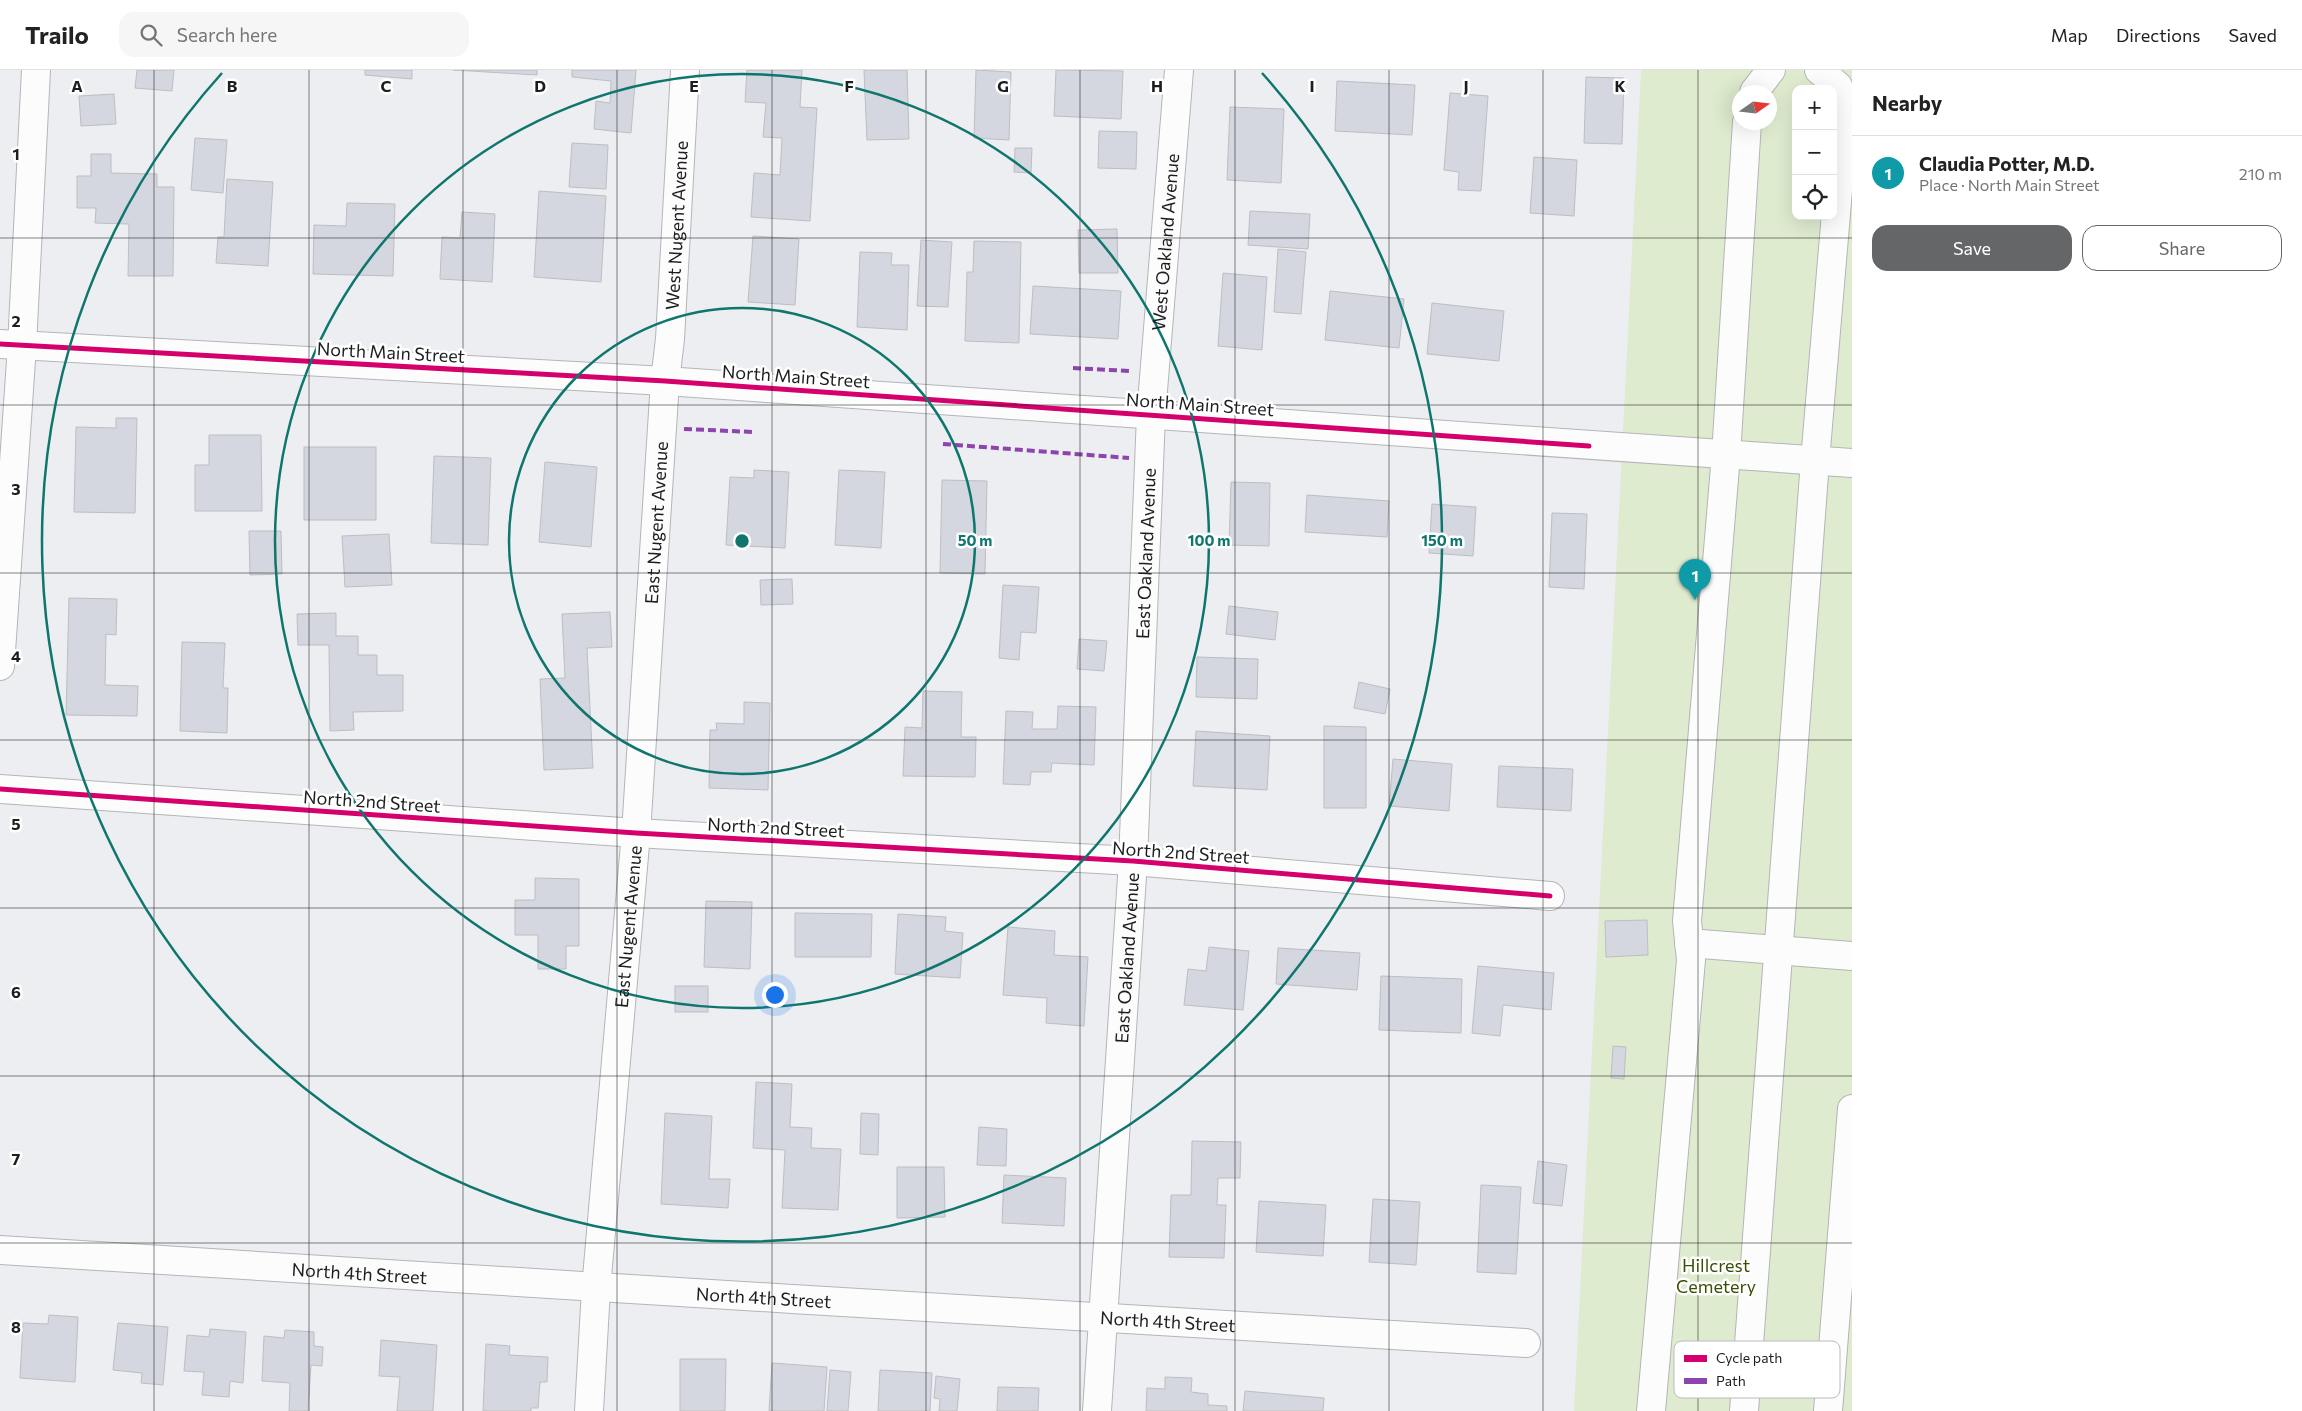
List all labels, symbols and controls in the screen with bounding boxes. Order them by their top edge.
search box [119,12,469,57]
text: Trailo [25,20,89,49]
icon: search [137,21,165,49]
text: Search here [177,23,277,46]
text: Map [2051,24,2088,46]
text: Directions [2116,24,2200,46]
text: Saved [2228,24,2277,46]
text: A [71,76,83,95]
text: B [227,76,238,95]
text: C [381,76,392,95]
text: D [534,76,546,95]
text: E [689,76,699,95]
text: F [844,76,854,95]
text: G [997,76,1009,95]
text: H [1151,76,1163,95]
text: I [1309,76,1315,95]
text: J [1463,76,1469,95]
text: K [1614,76,1626,95]
north arrow [1732,85,1777,130]
map controls [1792,85,1837,220]
button: + [1792,85,1837,130]
text: Nearby [1872,90,1942,115]
button: − [1792,130,1837,175]
street label: West Nugent Avenue [661,140,692,311]
text: 1 [12,144,20,163]
text: Claudia Potter, M.D. [1919,152,2095,175]
street label: West Oakland Avenue [1147,153,1183,332]
text: 1 [1884,164,1892,183]
text: 210 m [2239,164,2282,183]
button: locate [1792,175,1837,220]
text: Place · North Main Street [1919,175,2100,194]
button: Save [1872,225,2072,271]
button: Share [2082,225,2282,271]
text: 2 [11,311,21,330]
street label: North Main Street [316,337,466,367]
street label: North Main Street [721,360,871,392]
street label: North Main Street [1125,388,1275,420]
street label: East Nugent Avenue [640,441,672,605]
street label: East Oakland Avenue [1131,467,1160,639]
text: 3 [11,479,21,498]
text: 50 m [958,531,992,549]
text: 100 m [1188,531,1230,549]
text: 150 m [1421,531,1463,549]
centre of rings [733,532,751,550]
pin: 1 [1679,559,1711,600]
text: 4 [11,646,21,665]
street label: North 2nd Street [303,785,441,817]
street label: North 2nd Street [707,812,845,842]
text: 5 [11,814,21,833]
street label: North 2nd Street [1112,836,1250,868]
street label: East Nugent Avenue [610,844,646,1009]
street label: East Oakland Avenue [1110,872,1143,1044]
text: 6 [11,982,21,1001]
your location [762,982,788,1008]
text: 7 [12,1149,21,1168]
park label: Hillcrest Cemetery [1676,1254,1756,1297]
street label: North 4th Street [291,1258,428,1288]
street label: North 4th Street [695,1282,832,1312]
street label: North 4th Street [1099,1306,1236,1336]
text: 8 [11,1317,21,1336]
legend [1674,1341,1840,1398]
text: Cycle path [1716,1349,1782,1366]
text: Path [1716,1372,1746,1389]

